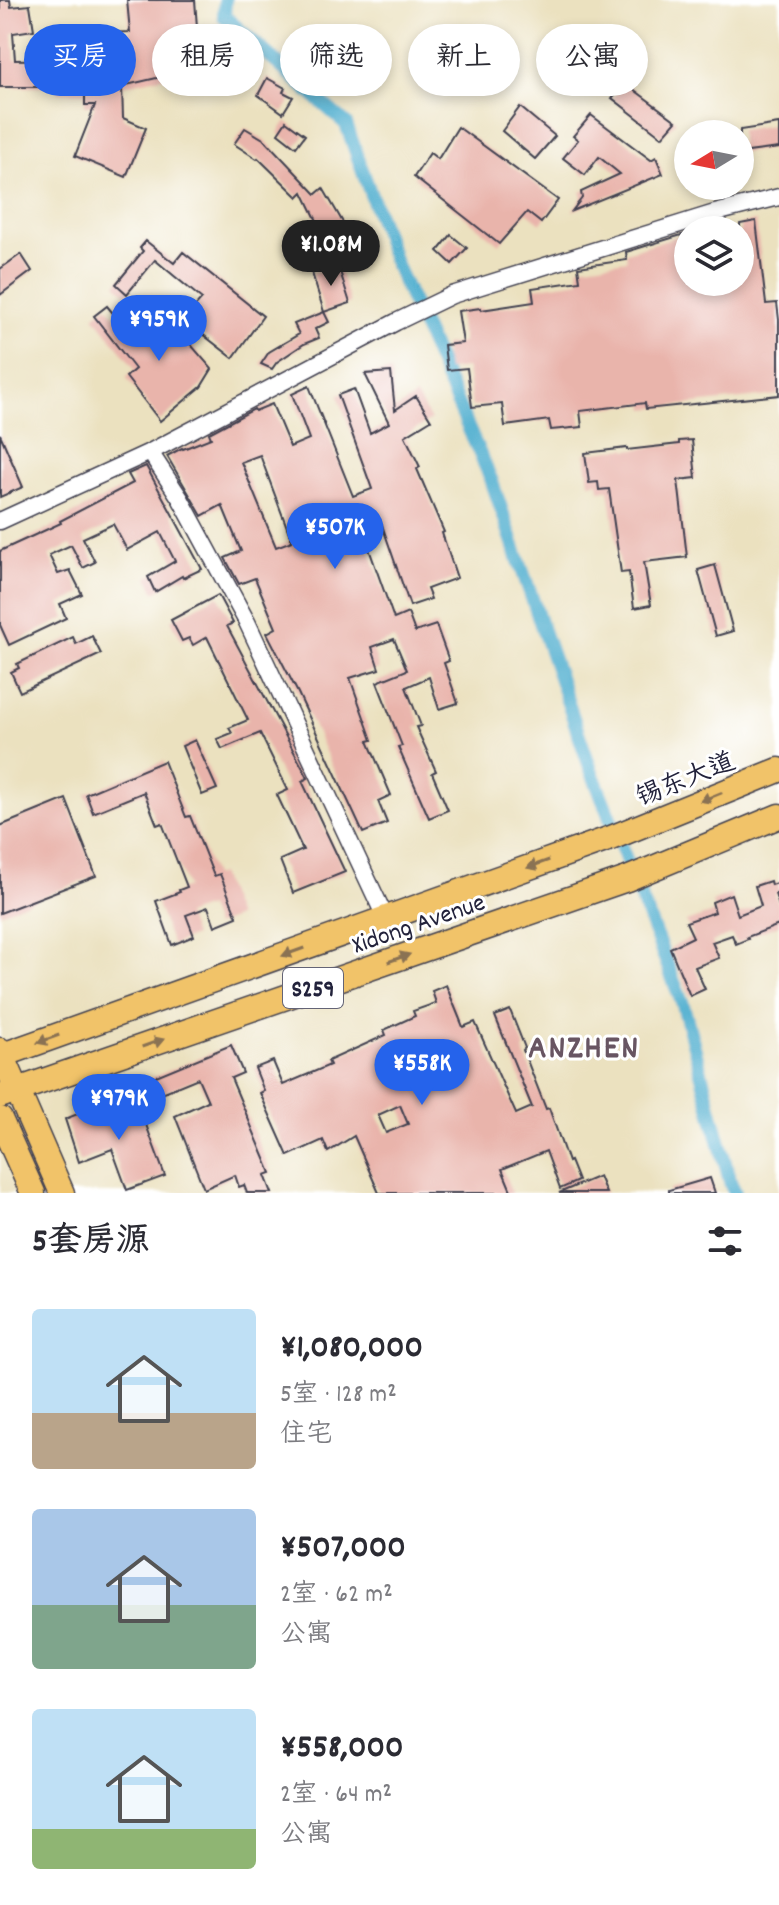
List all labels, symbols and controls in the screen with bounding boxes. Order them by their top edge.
chip: 买房 [24,24,136,96]
chip: 租房 [152,24,264,96]
chip: 筛选 [280,24,392,96]
chip: 新上 [408,24,520,96]
chip: 公寓 [536,24,648,96]
north arrow [674,120,754,200]
map controls [674,120,754,296]
button: layers [674,216,754,296]
pin: ¥1.08M [266,220,396,288]
text: ¥1.08M [300,227,362,264]
pin: ¥959K [103,295,215,363]
text: ¥959K [129,302,189,339]
pin: ¥507K [279,503,391,571]
text: ¥507K [305,510,365,547]
street label: 锡东大道 [631,745,741,818]
one-way arrow [699,791,723,804]
one-way arrow [526,859,550,871]
street label: Xidong Avenue [348,885,490,965]
one-way arrow [281,946,305,959]
one-way arrow [387,951,411,964]
road number: S259 [283,968,343,1008]
district label: ANZHEN [528,1026,640,1075]
one-way arrow [36,1033,60,1046]
one-way arrow [142,1037,166,1049]
pin: ¥558K [366,1039,478,1107]
text: ¥558K [392,1046,452,1083]
pin: ¥979K [63,1074,175,1142]
text: ¥979K [90,1081,148,1118]
text: 5套房源 [32,1219,150,1268]
icon: filters [703,1219,747,1263]
text: ¥1,080,000 [280,1325,423,1374]
icon: home [96,1341,192,1437]
text: 5室 · 128 m² [280,1377,397,1414]
text: 住宅 [280,1417,332,1454]
text: ¥507,000 [280,1525,406,1574]
icon: home [96,1541,192,1637]
text: 2室 · 62 m² [280,1577,393,1614]
text: 公寓 [280,1617,332,1654]
text: ¥558,000 [280,1725,404,1774]
icon: home [96,1741,192,1837]
text: 2室 · 64 m² [280,1777,392,1814]
text: 公寓 [280,1817,332,1854]

